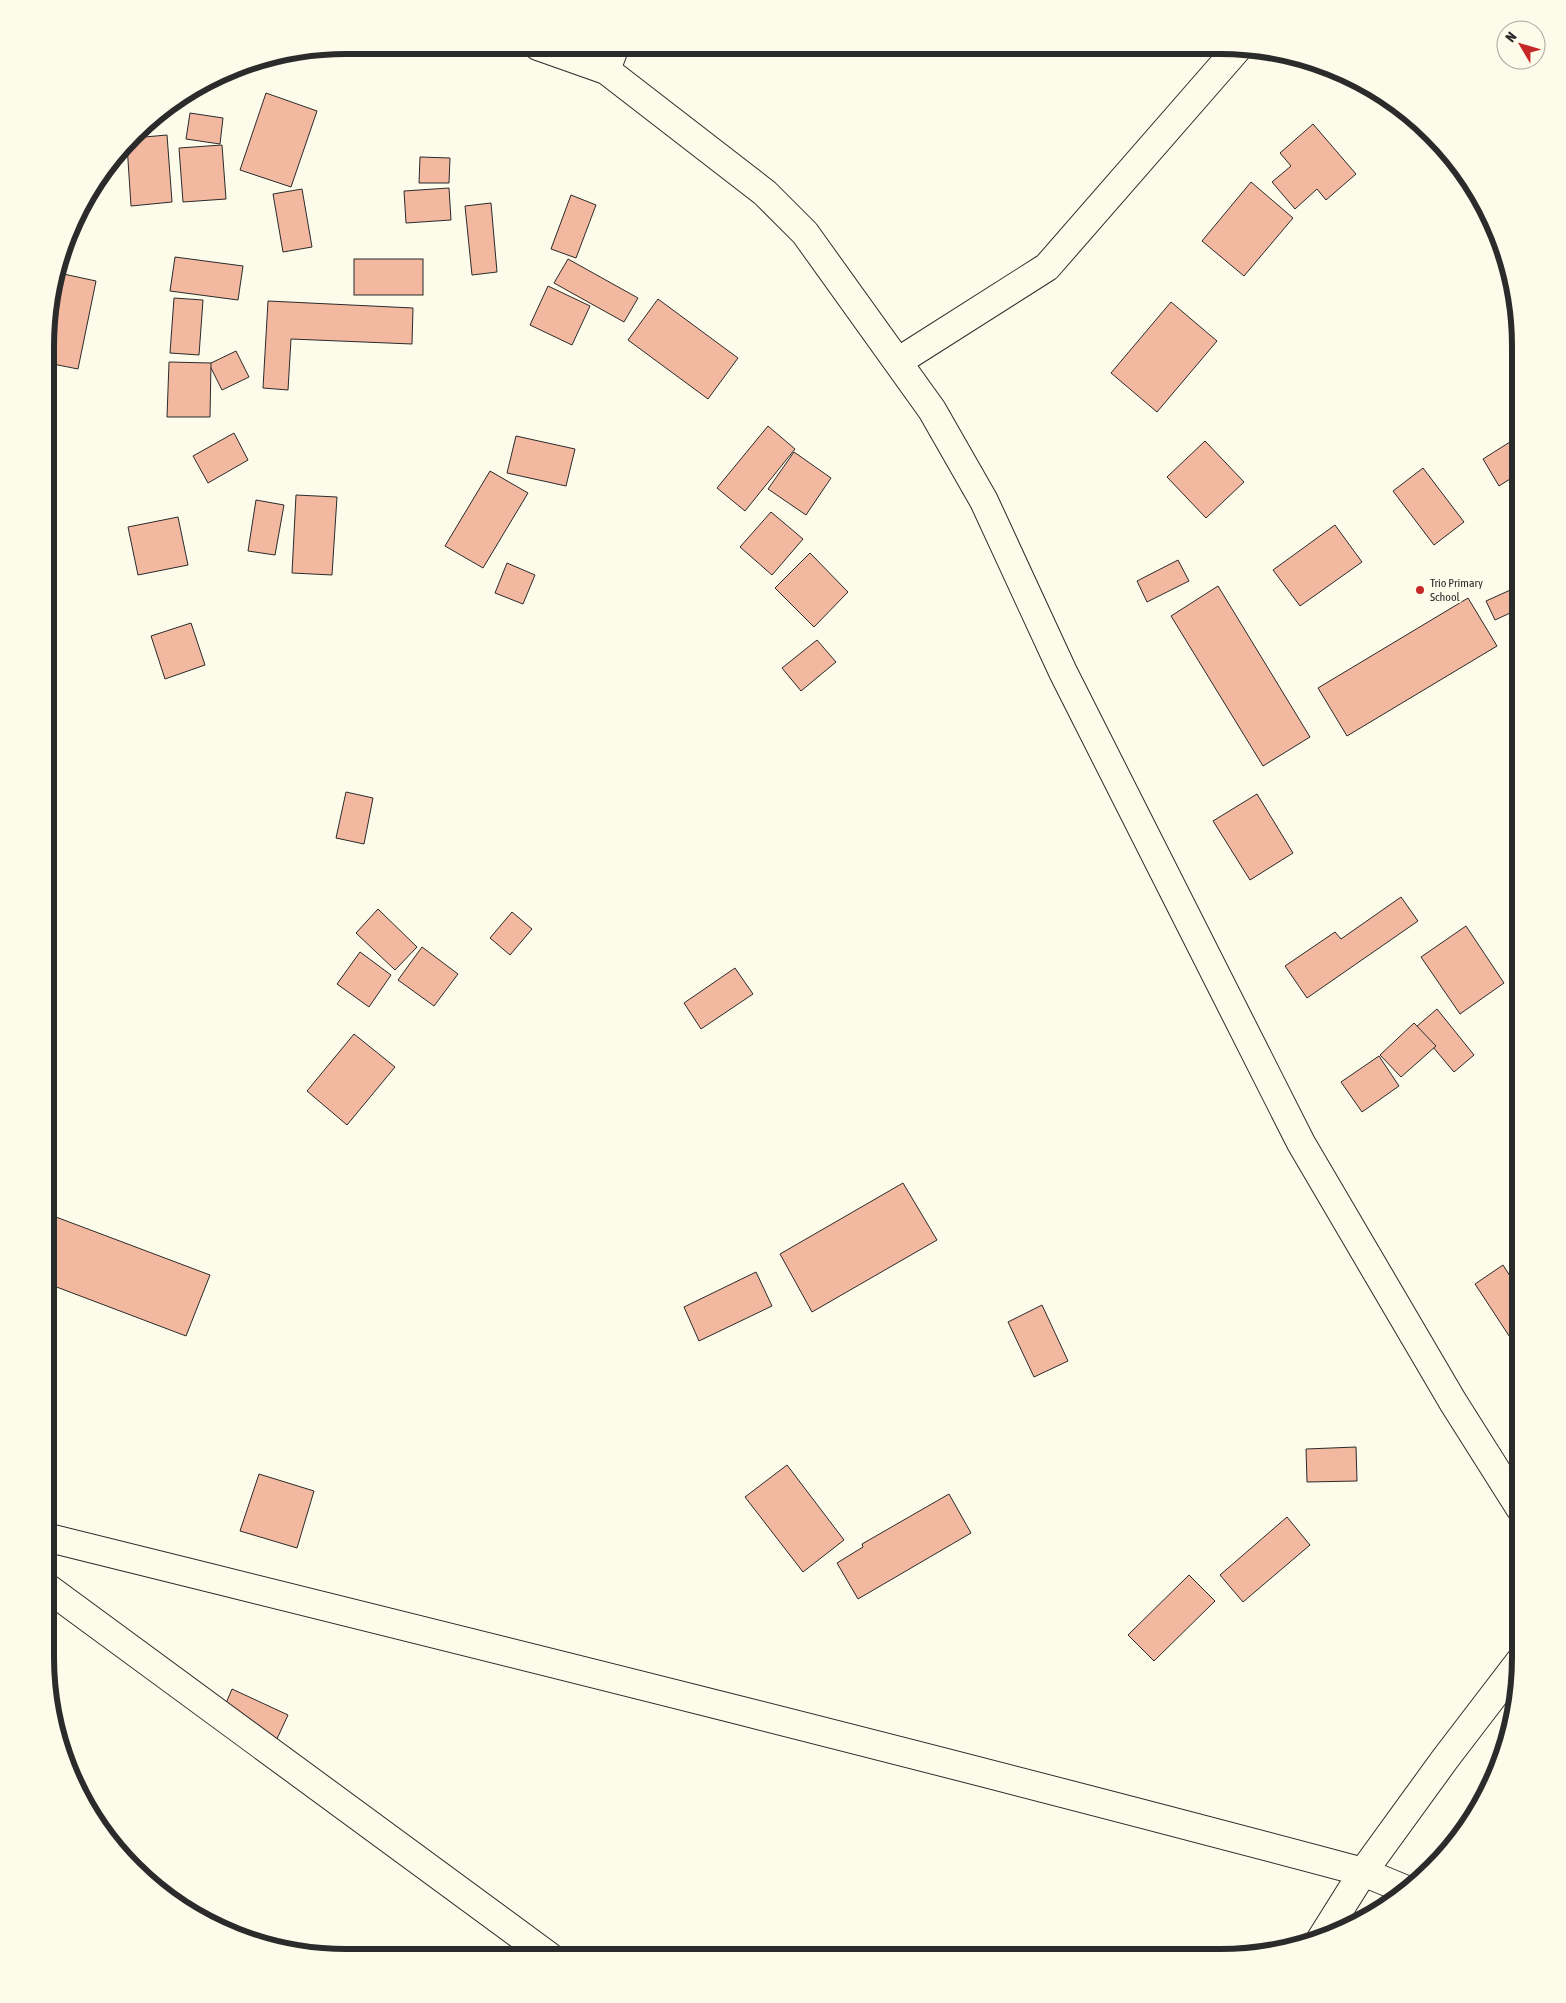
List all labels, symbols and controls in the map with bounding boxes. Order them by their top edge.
north arrow [1496,20,1546,70]
text: N [1502,29,1520,45]
place label: Trio Primary School [1430,576,1483,604]
marker: Trio Primary School [1414,584,1426,596]

